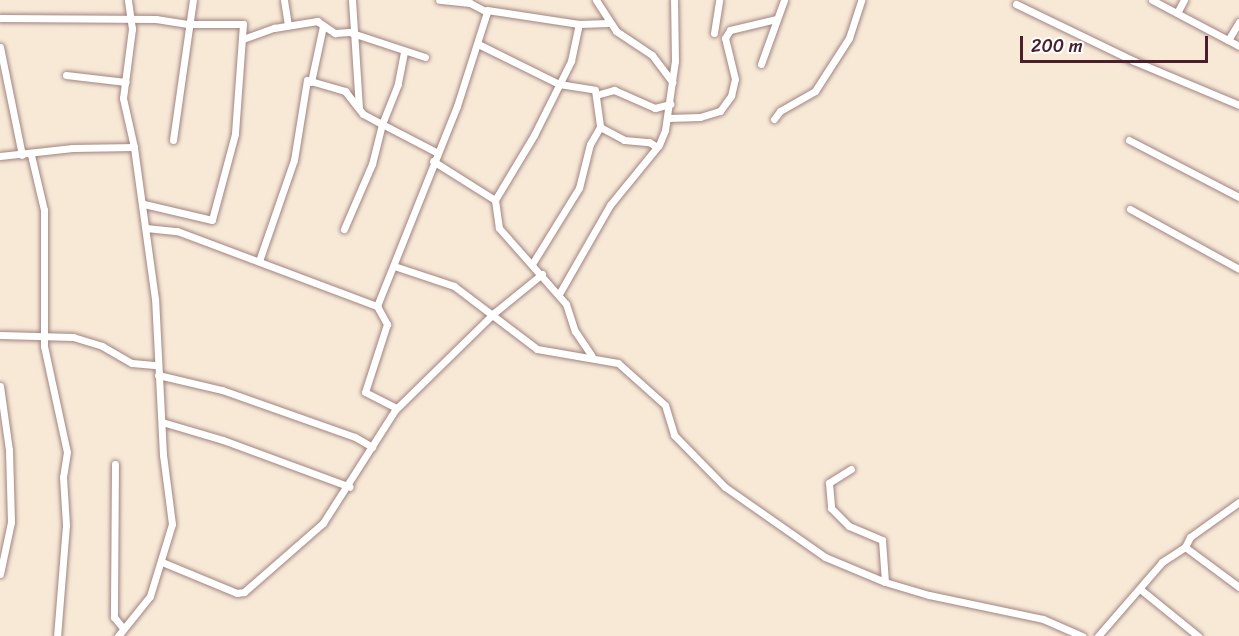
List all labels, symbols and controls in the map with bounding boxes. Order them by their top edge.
scale bar [1023,24,1210,62]
text: 200 m [1031,30,1083,62]

